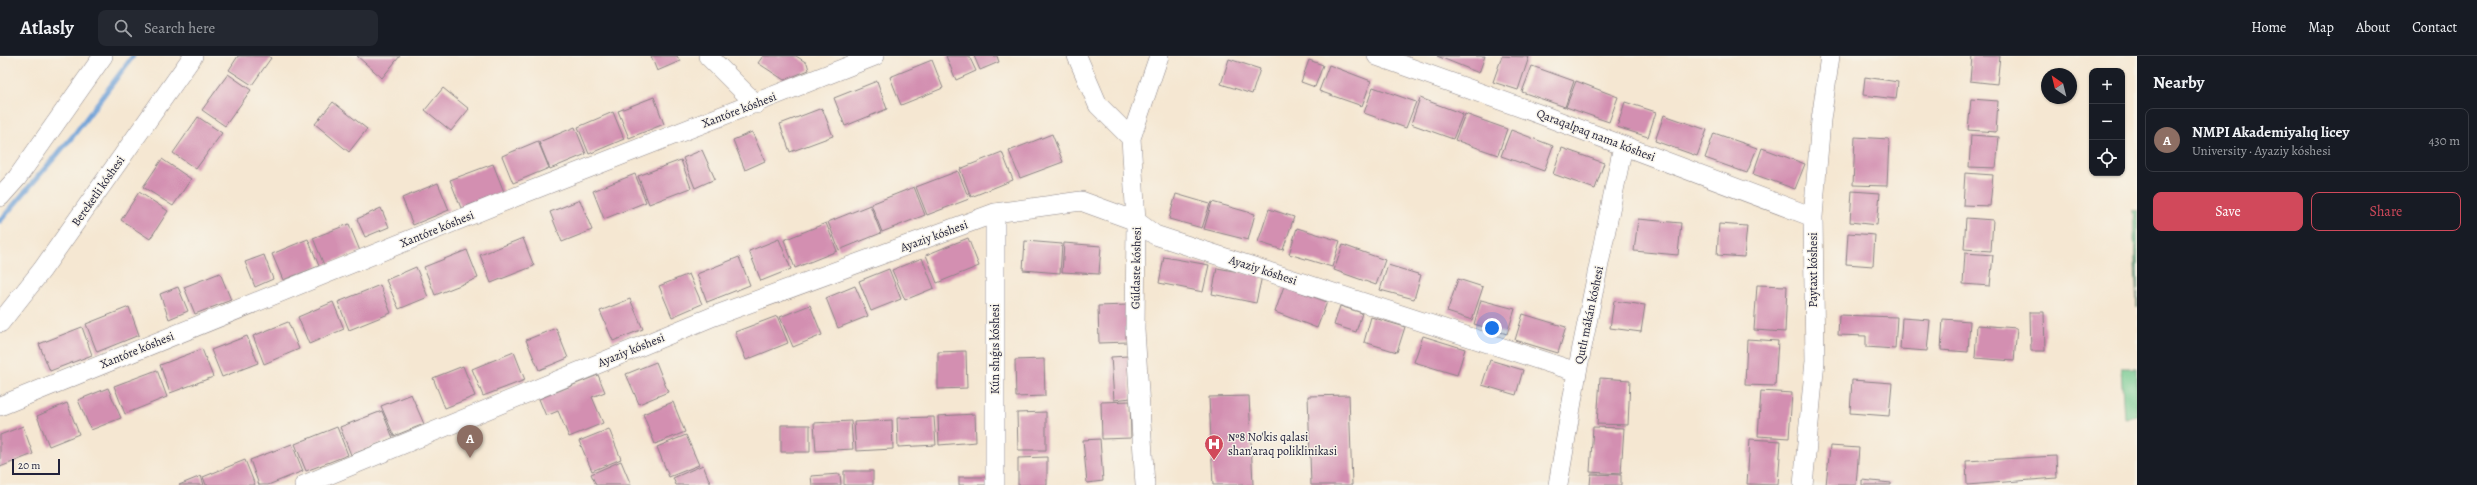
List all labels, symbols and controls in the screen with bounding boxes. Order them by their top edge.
search box [98,10,378,46]
text: Atlasly [20,15,74,41]
icon: search [112,17,134,39]
text: Search here [144,18,215,38]
text: Home [2251,18,2286,37]
text: Map [2308,18,2334,37]
text: About [2356,18,2390,37]
text: Contact [2412,18,2457,37]
north arrow [2041,68,2077,104]
map controls [2089,68,2125,176]
button: + [2089,68,2125,104]
text: Nearby [2153,71,2204,94]
street label: Xantóre kóshesi [699,88,779,132]
button: − [2089,104,2125,140]
street label: Qaraqalpaq nama kóshesi [1534,105,1658,165]
text: NMPI Akademiyalıq licey [2192,122,2349,142]
text: A [2163,132,2171,149]
text: 430 m [2428,132,2460,149]
button: locate [2089,140,2125,176]
text: University · Ayaziy kóshesi [2192,142,2331,159]
street label: Bereketli kóshesi [68,153,128,229]
button: Save [2153,192,2303,231]
button: Share [2311,192,2461,231]
street label: Xantóre kóshesi [398,207,476,251]
street label: Ayaziy kóshesi [897,216,970,256]
street label: Gúldaste kóshesi [1127,227,1145,309]
street label: Paytaxt kóshesi [1805,232,1821,308]
street label: Ayaziy kóshesi [1226,251,1299,289]
street label: Qutlı mákán kóshesi [1571,264,1607,366]
street label: Kún shıǵıs kóshesi [987,304,1003,394]
your location [1482,318,1502,338]
street label: Xantóre kóshesi [98,328,176,372]
street label: Ayaziy kóshesi [594,329,667,371]
pin: A [457,425,483,458]
place label: №8 No'kis qalasi shan'araq poliklinikasi [1228,429,1337,459]
hospital icon: №8 No'kis qalasi shan'araq poliklinikasi [1203,433,1225,461]
scale bar [12,457,60,476]
text: 20 m [18,458,40,473]

